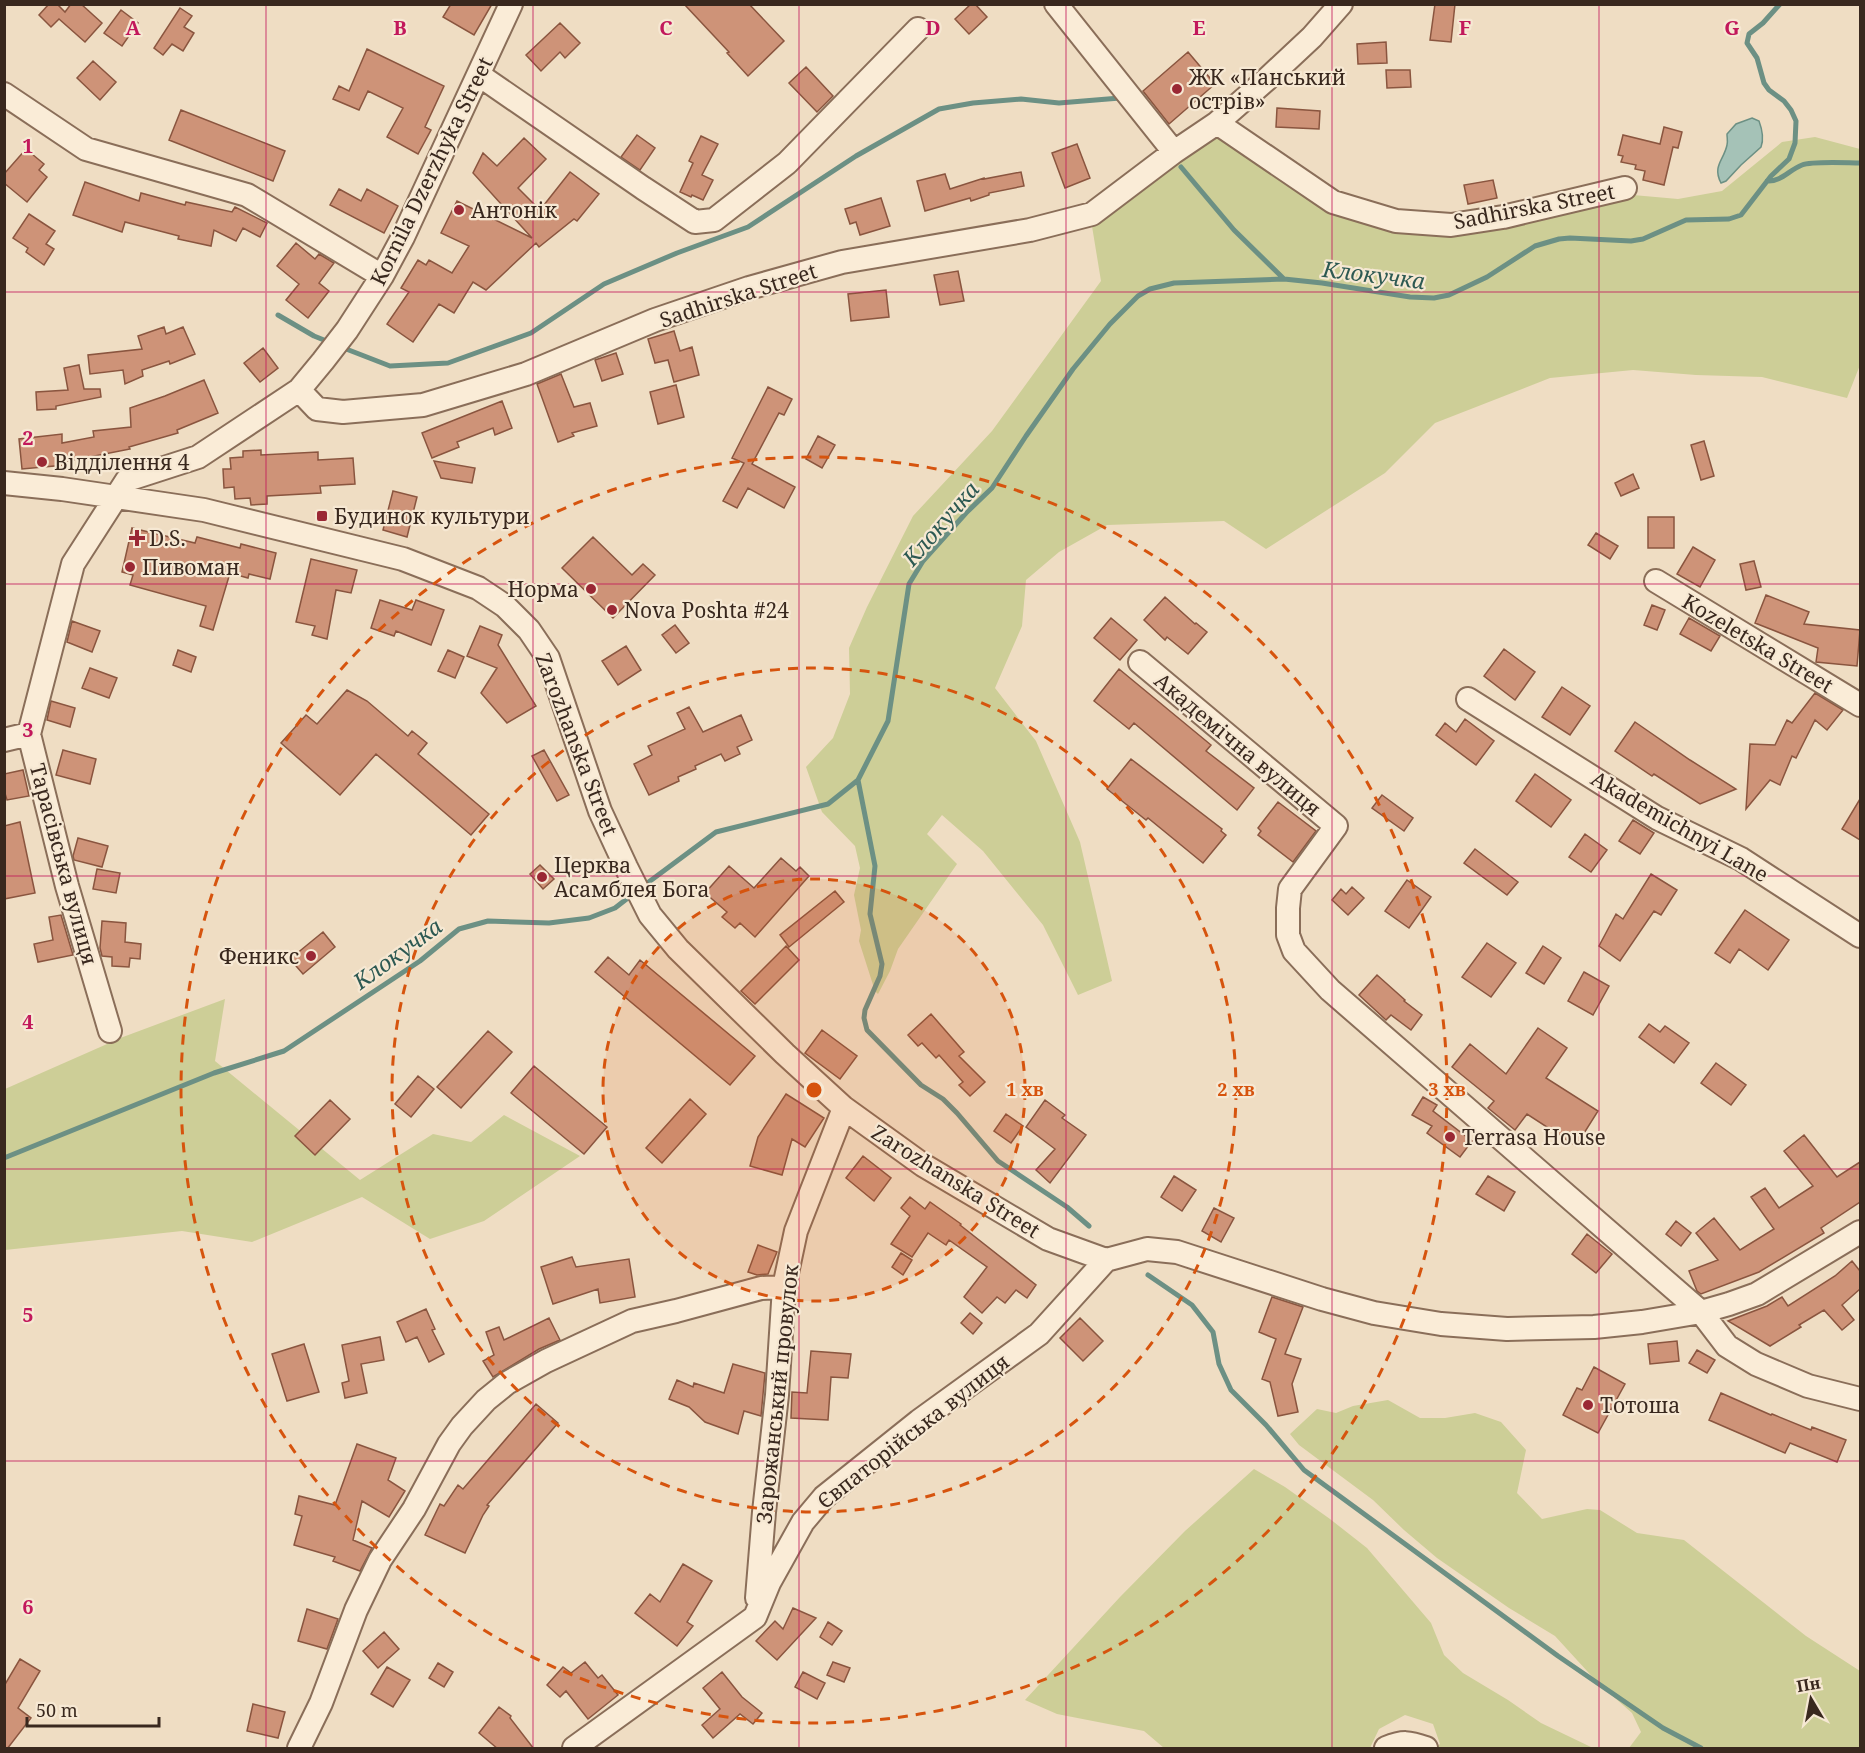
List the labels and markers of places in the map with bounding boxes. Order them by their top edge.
place label: ЖК «Панський острів» [1188,63,1346,115]
marker: ЖК «Панський острів» [1170,82,1184,96]
place label: Антонік [471,196,557,224]
marker: Антонік [452,203,466,217]
place label: Відділення 4 [54,448,190,476]
marker: Відділення 4 [35,455,49,469]
place label: Будинок культури [334,502,530,530]
marker: Будинок культури [315,509,329,523]
place label: D.S. [149,524,186,552]
marker: D.S. [130,531,144,545]
place label: Пивоман [142,553,240,581]
marker: Пивоман [123,560,137,574]
place label: Норма [507,575,579,603]
marker: Норма [584,582,598,596]
place label: Nova Poshta #24 [624,596,789,624]
marker: Nova Poshta #24 [605,603,619,617]
place label: Церква Асамблея Бога [554,851,710,903]
marker: Церква Асамблея Бога [535,870,549,884]
place label: Феникс [219,942,299,970]
marker: Феникс [304,949,318,963]
centre of rings [804,1080,824,1100]
place label: Terrasa House [1462,1123,1606,1151]
marker: Terrasa House [1443,1130,1457,1144]
place label: Тотоша [1600,1391,1680,1419]
marker: Тотоша [1581,1398,1595,1412]

